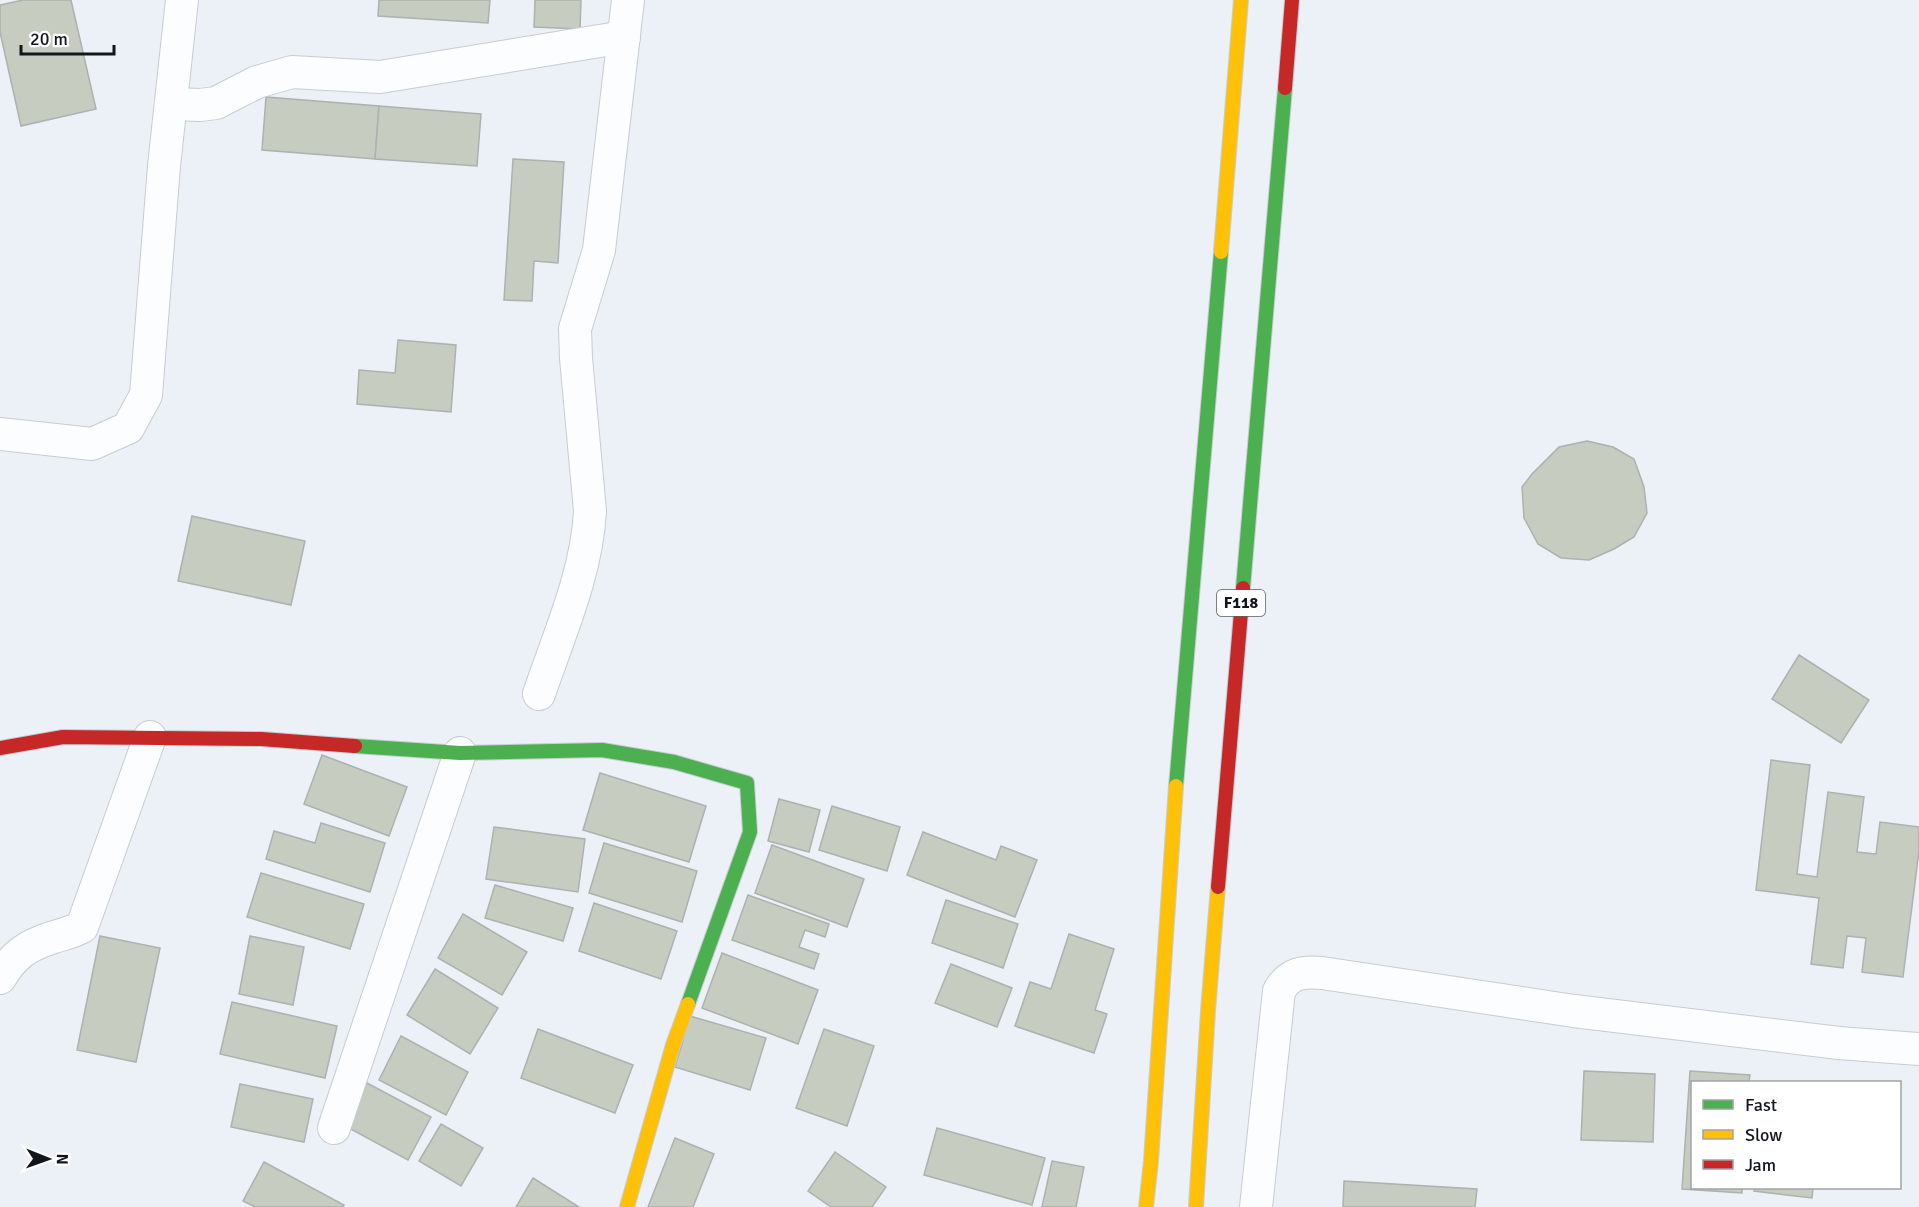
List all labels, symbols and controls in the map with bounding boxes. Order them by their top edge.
scale bar [21,18,114,56]
text: 20 m [30,28,68,50]
road number: F118 [1217,590,1265,616]
legend [1691,1081,1901,1189]
text: Fast [1745,1094,1777,1116]
text: Slow [1745,1124,1782,1146]
north arrow [18,1129,78,1189]
text: N [52,1154,72,1165]
text: Jam [1745,1154,1776,1176]

